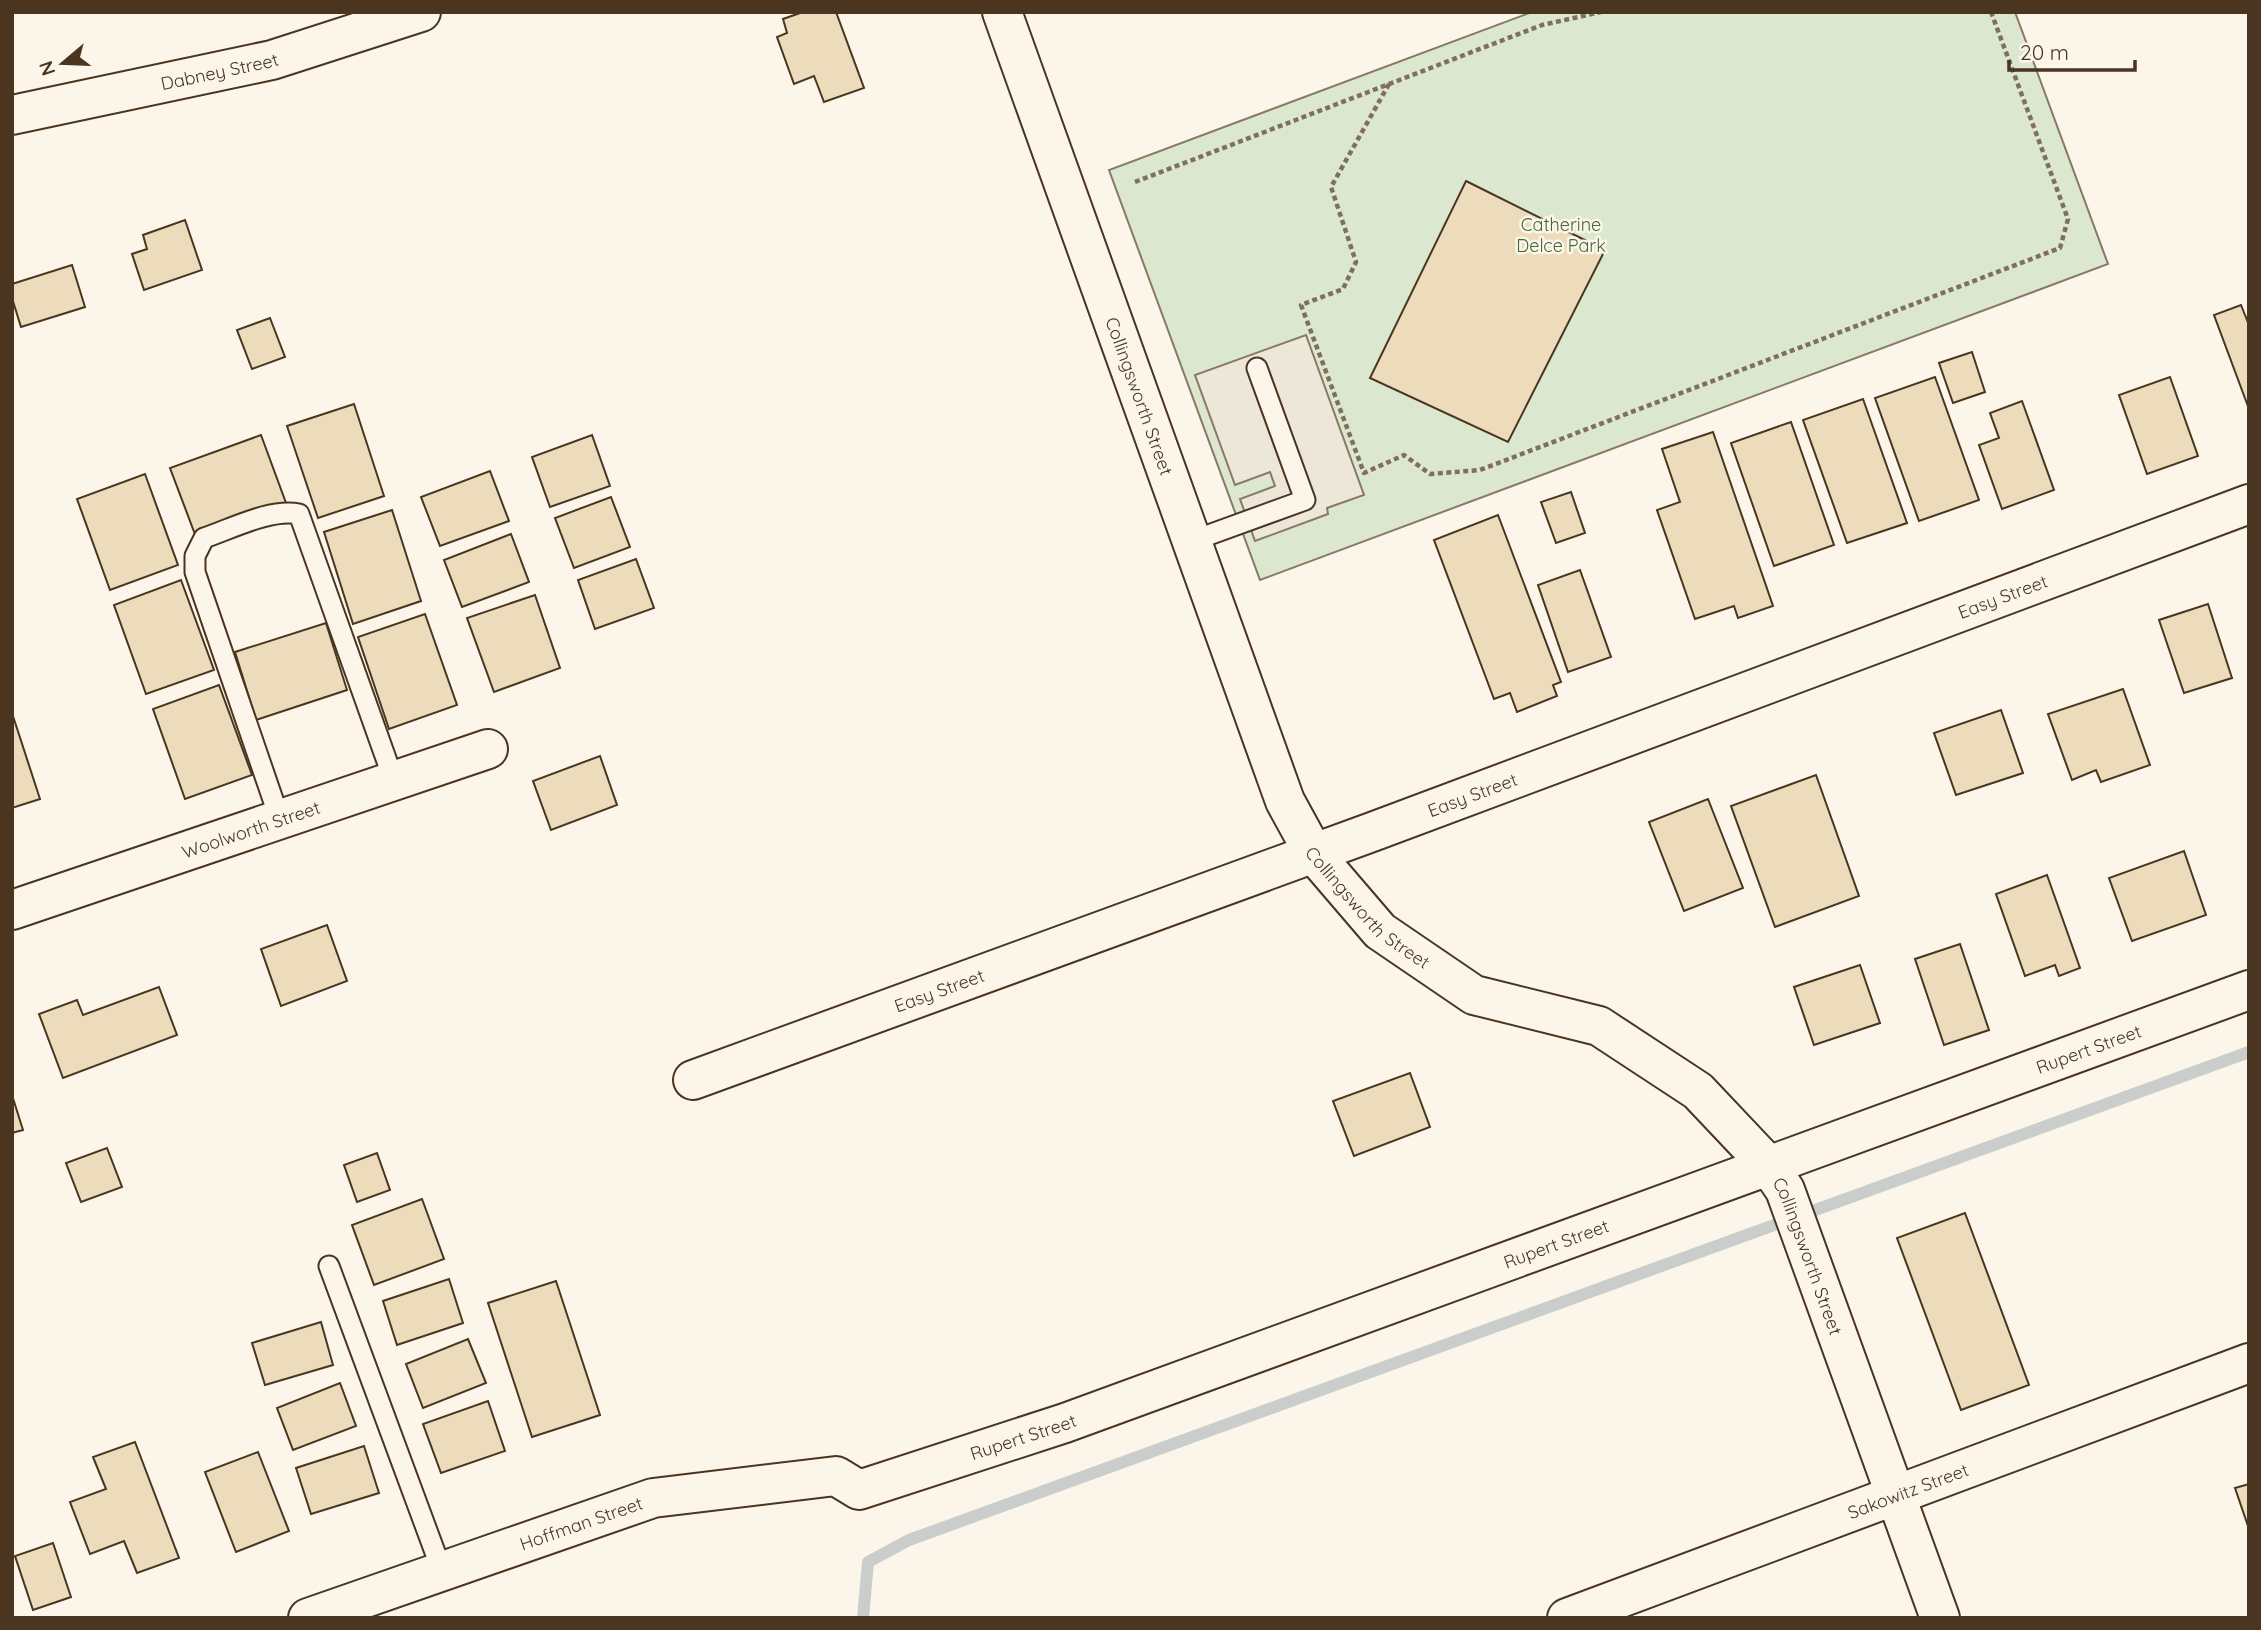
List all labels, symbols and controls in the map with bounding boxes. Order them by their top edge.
north arrow [28,28,98,98]
scale bar [2009,28,2135,72]
text: 20 m [2020,39,2069,65]
street label: Dabney Street [158,47,281,95]
text: N [33,58,61,79]
park label: Catherine Delce Park [1516,213,1606,257]
street label: Collingsworth Street [1101,314,1179,478]
street label: Easy Street [1954,569,2051,623]
street label: Easy Street [1424,767,1520,822]
street label: Woolworth Street [179,795,323,863]
street label: Collingsworth Street [1301,842,1435,973]
street label: Easy Street [891,963,987,1017]
street label: Rupert Street [2033,1019,2144,1078]
street label: Collingsworth Street [1768,1172,1848,1338]
street label: Rupert Street [1500,1214,1612,1273]
street label: Rupert Street [967,1408,1079,1465]
street label: Sakowitz Street [1844,1457,1972,1524]
street label: Hoffman Street [516,1491,646,1555]

